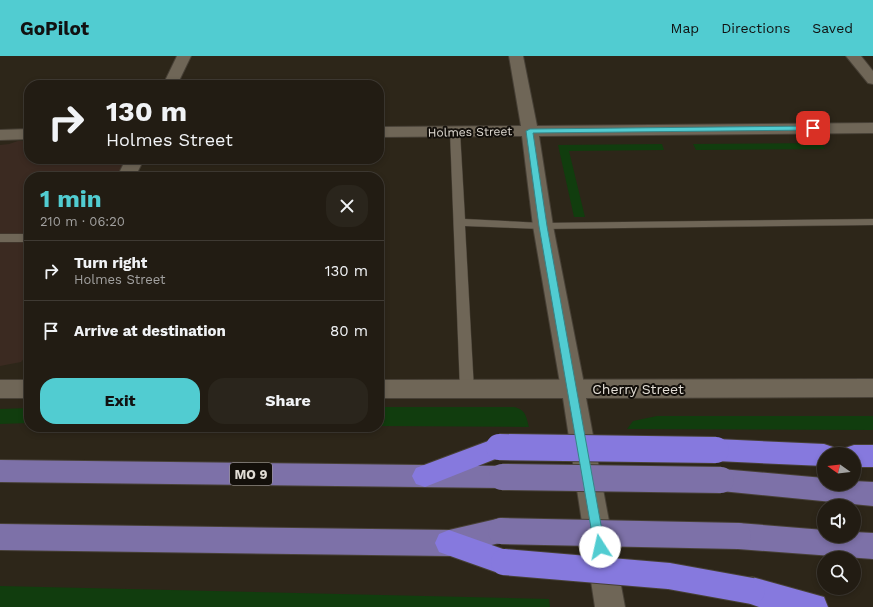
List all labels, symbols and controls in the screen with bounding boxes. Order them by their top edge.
text: GoPilot [20,17,89,40]
text: Map [671,20,699,36]
text: Directions [721,20,790,36]
text: Saved [812,20,853,36]
text: 130 m [106,95,187,128]
icon: right [40,96,92,148]
pin [796,111,830,145]
icon: arrive [802,117,824,139]
street label: Holmes Street [428,124,512,140]
text: Holmes Street [106,129,233,150]
text: 1 min [40,185,102,213]
button: close [326,185,368,227]
text: 210 m · 06:20 [40,214,125,229]
text: Turn right [74,254,147,272]
icon: right [40,260,62,282]
text: 130 m [325,262,368,280]
text: Holmes Street [74,272,166,287]
icon: arrive [40,320,62,342]
text: Arrive at destination [74,322,226,340]
text: 80 m [330,322,368,340]
button: Exit [40,378,200,424]
button: Share [208,378,368,424]
street label: Cherry Street [592,381,684,397]
north arrow [817,447,861,491]
map controls [817,447,861,595]
road number: MO 9 [230,463,272,485]
button: sound [817,499,861,543]
position arrow [579,526,621,568]
button: search [817,551,861,595]

